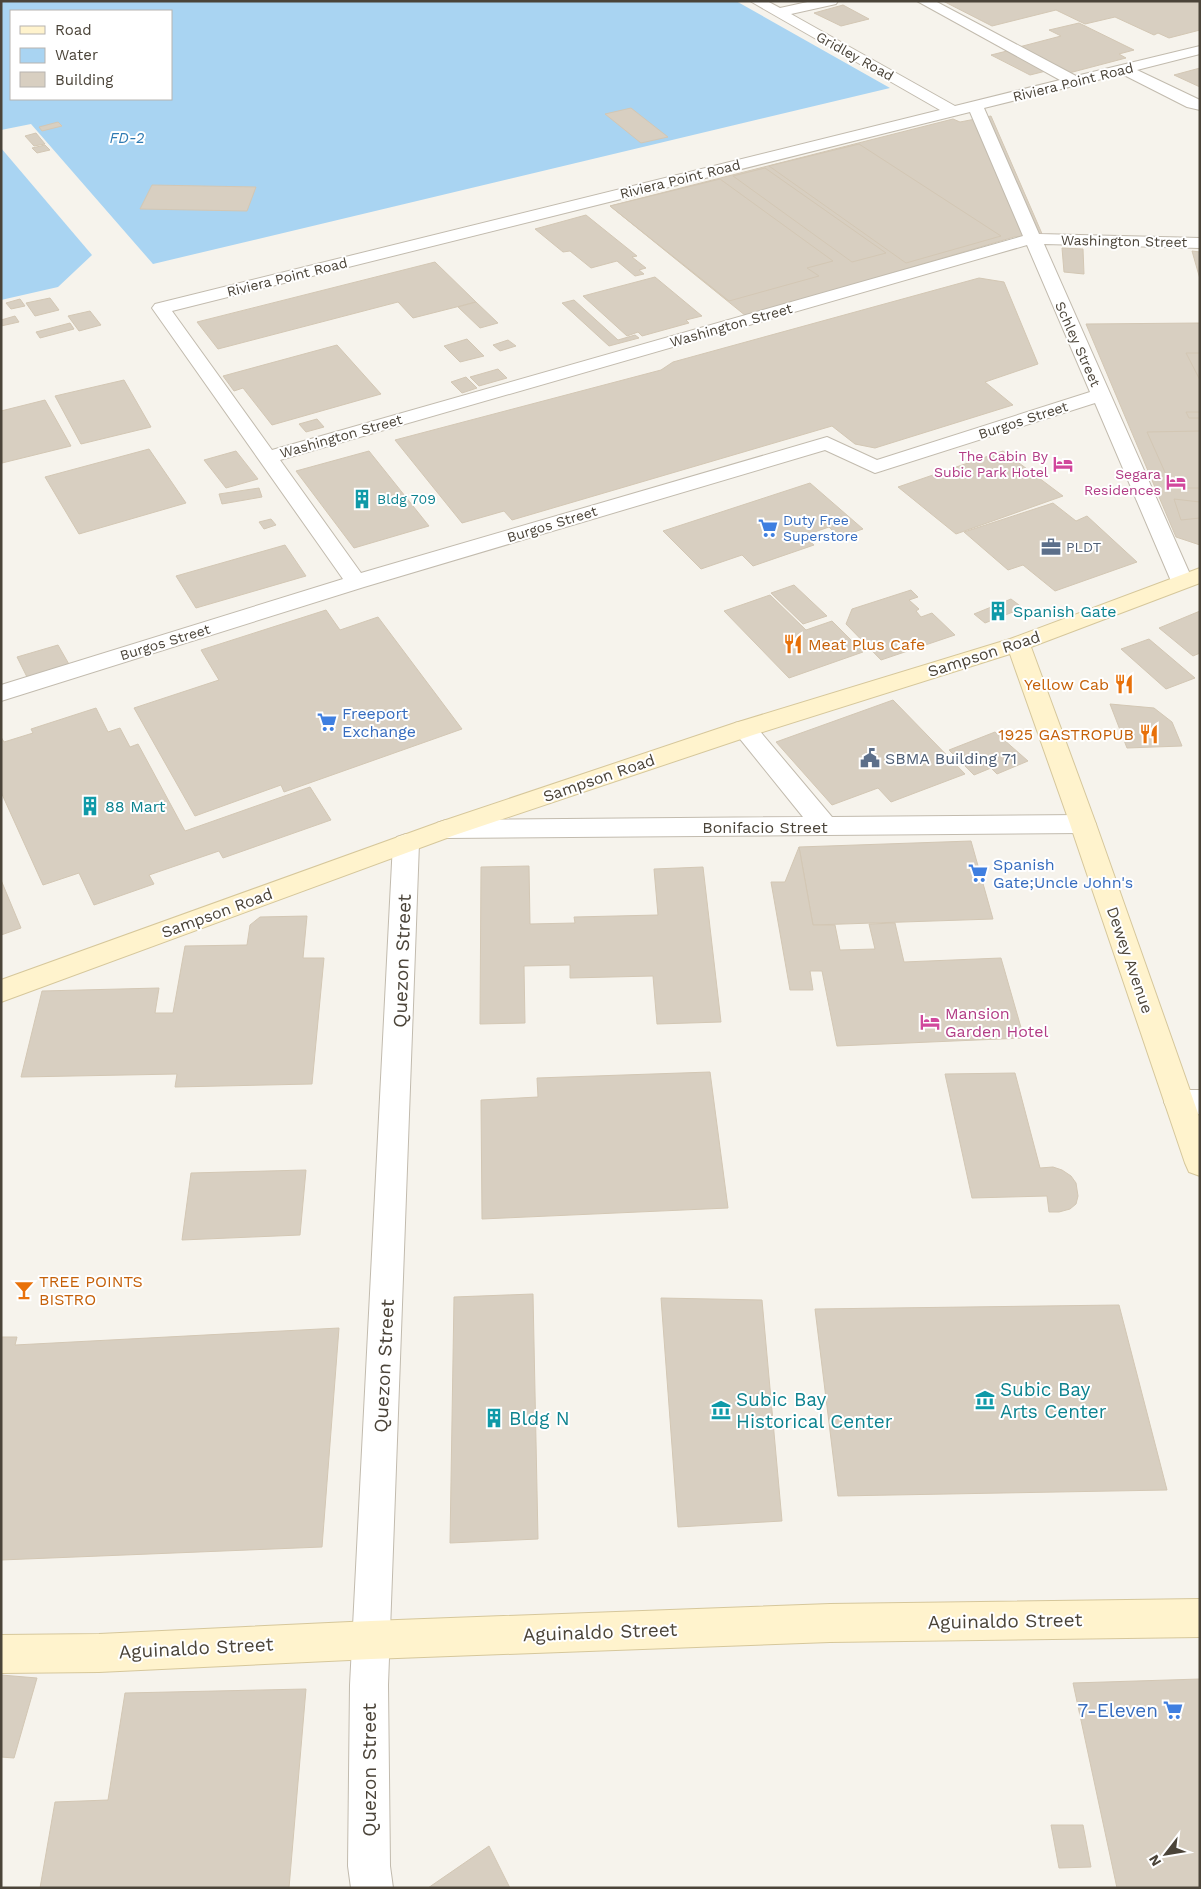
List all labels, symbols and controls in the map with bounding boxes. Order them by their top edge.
legend [10,10,172,100]
text: Road [55,21,92,39]
street label: Gridley Road [813,28,897,84]
text: Water [55,46,98,64]
street label: Riviera Point Road [1011,59,1135,105]
text: Building [55,71,113,89]
water label: FD-2 [110,129,144,147]
street label: Riviera Point Road [618,156,742,202]
street label: Washington Street [1061,232,1188,250]
street label: Riviera Point Road [225,254,349,300]
street label: Schley Street [1052,299,1104,389]
street label: Washington Street [668,300,794,350]
street label: Burgos Street [976,398,1070,442]
street label: Washington Street [278,411,404,461]
place label: The Cabin By Subic Park Hotel [934,448,1049,480]
hotel icon: The Cabin By Subic Park Hotel [1052,453,1074,475]
place label: Segara Residences [1084,466,1161,498]
hotel icon: Segara Residences [1165,471,1187,493]
building icon: Bldg 709 [351,488,373,510]
place label: Bldg 709 [377,491,436,507]
street label: Burgos Street [505,503,599,545]
place label: Duty Free Superstore [783,512,858,544]
supermarket icon: Duty Free Superstore [757,517,779,539]
office icon: PLDT [1040,536,1062,558]
place label: PLDT [1066,539,1102,555]
building icon: Spanish Gate [987,600,1009,622]
place label: Spanish Gate [1013,602,1116,621]
street label: Burgos Street [118,621,212,663]
street label: Sampson Road [925,627,1043,681]
restaurant icon: Meat Plus Cafe [782,633,804,655]
place label: Meat Plus Cafe [808,635,925,654]
restaurant icon: Yellow Cab [1113,673,1135,695]
place label: Yellow Cab [1024,675,1109,694]
place label: Freeport Exchange [342,704,416,741]
supermarket icon: Freeport Exchange [316,711,338,733]
restaurant icon: 1925 GASTROPUB [1138,723,1160,745]
place label: 1925 GASTROPUB [998,725,1134,744]
public building icon: SBMA Building 71 [859,747,881,769]
place label: SBMA Building 71 [885,749,1017,768]
street label: Sampson Road [541,750,657,806]
building icon: 88 Mart [79,795,101,817]
place label: 88 Mart [105,797,166,816]
street label: Bonifacio Street [702,818,828,837]
place label: Spanish Gate;Uncle John's [993,855,1133,892]
supermarket icon: Spanish Gate;Uncle John's [967,862,989,884]
street label: Sampson Road [159,884,275,942]
street label: Quezon Street [388,894,416,1028]
street label: Dewey Avenue [1103,904,1157,1016]
place label: Mansion Garden Hotel [945,1004,1049,1041]
hotel icon: Mansion Garden Hotel [919,1011,941,1033]
place label: TREE POINTS BISTRO [39,1272,143,1309]
bar icon: TREE POINTS BISTRO [13,1279,35,1301]
street label: Quezon Street [369,1299,399,1433]
place label: Subic Bay Arts Center [1000,1378,1107,1423]
place label: Subic Bay Historical Center [736,1388,893,1433]
museum icon: Subic Bay Arts Center [974,1389,996,1411]
museum icon: Subic Bay Historical Center [710,1399,732,1421]
building icon: Bldg N [483,1407,505,1429]
place label: Bldg N [509,1407,570,1430]
street label: Aguinaldo Street [927,1608,1083,1634]
street label: Aguinaldo Street [522,1618,678,1646]
street label: Aguinaldo Street [118,1632,274,1664]
place label: 7-Eleven [1077,1699,1158,1722]
supermarket icon: 7-Eleven [1162,1699,1184,1721]
street label: Quezon Street [358,1703,381,1837]
north arrow [1141,1829,1191,1879]
text: N [1145,1852,1164,1869]

